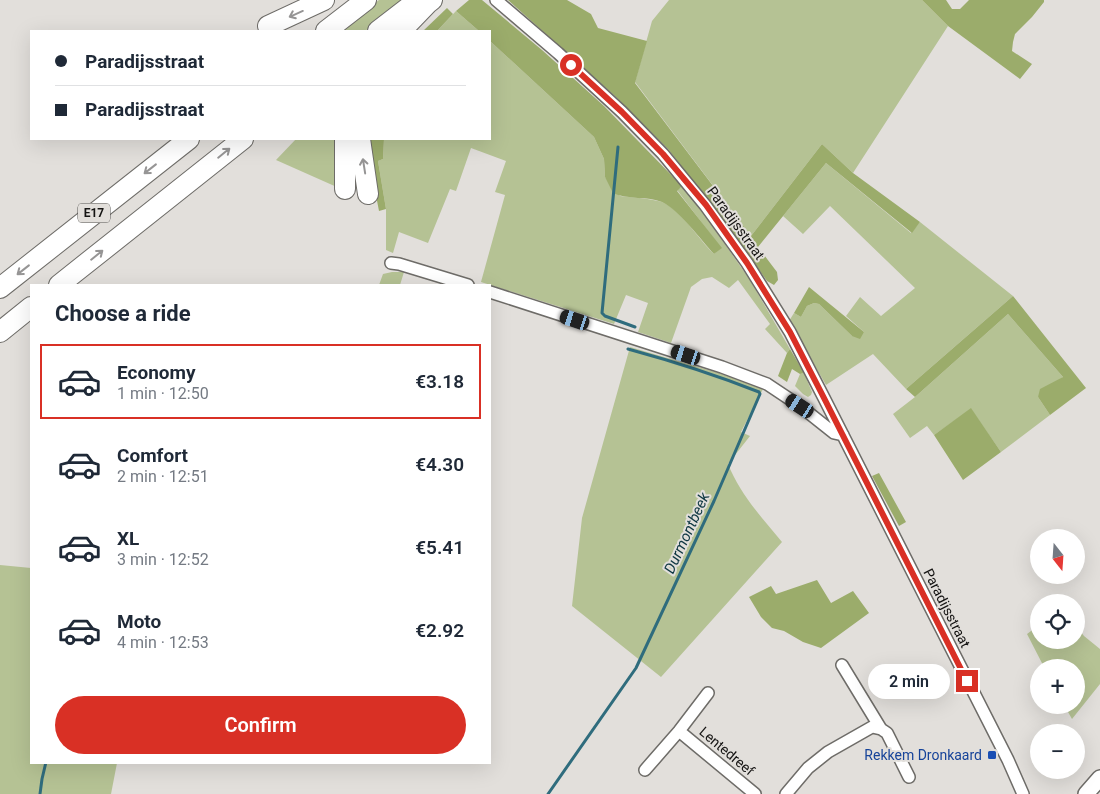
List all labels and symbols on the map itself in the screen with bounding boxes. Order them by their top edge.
one-way arrow [289,9,304,19]
route start [560,54,582,76]
one-way arrow [218,148,231,159]
one-way arrow [358,159,368,175]
one-way arrow [144,163,157,174]
street label: Paradijsstraat [704,183,768,263]
road number: E17 [78,204,110,222]
one-way arrow [90,249,103,260]
one-way arrow [17,264,30,275]
car [558,308,591,332]
car [669,343,702,367]
car [783,392,816,420]
water label: Durmontbeek [660,489,714,576]
north arrow [1030,529,1085,584]
street label: Paradijsstraat [920,566,974,651]
callout: 2 min [867,664,950,698]
route end [956,670,978,692]
street label: Lentedreef [696,723,758,779]
place label: Rekkem Dronkaard [864,747,982,763]
marker: Rekkem Dronkaard [986,749,998,761]

